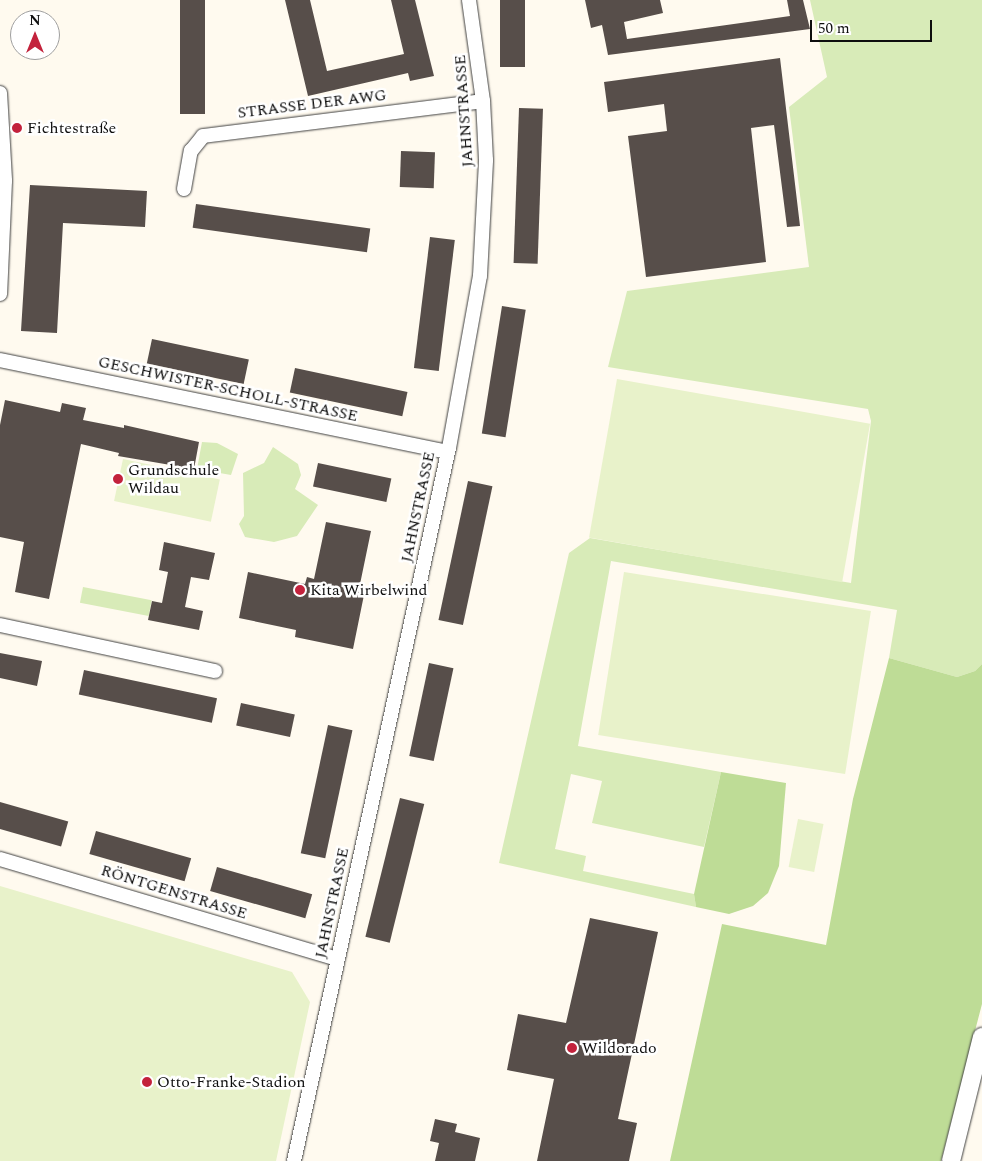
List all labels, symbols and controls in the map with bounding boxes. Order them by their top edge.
north arrow [10,10,60,60]
text: N [29,10,41,31]
scale bar [812,10,934,42]
text: 50 m [818,17,850,40]
street label: JAHNSTRASSE [450,54,478,168]
street label: STRASSE DER AWG [237,85,387,123]
place label: Fichtestraße [27,118,116,138]
marker: Fichtestraße [11,122,23,134]
street label: GESCHWISTER-SCHOLL-STRASSE [96,352,360,426]
street label: JAHNSTRASSE [397,450,439,564]
place label: Grundschule Wildau [128,460,219,498]
marker: Grundschule Wildau [112,473,124,485]
place label: Kita Wirbelwind [310,580,428,600]
marker: Kita Wirbelwind [294,584,306,596]
street label: JAHNSTRASSE [311,846,353,960]
street label: RÖNTGENSTRASSE [99,861,249,923]
place label: Wildorado [582,1038,657,1058]
marker: Wildorado [566,1042,578,1054]
place label: Otto-Franke-Stadion [157,1072,306,1092]
marker: Otto-Franke-Stadion [141,1076,153,1088]

